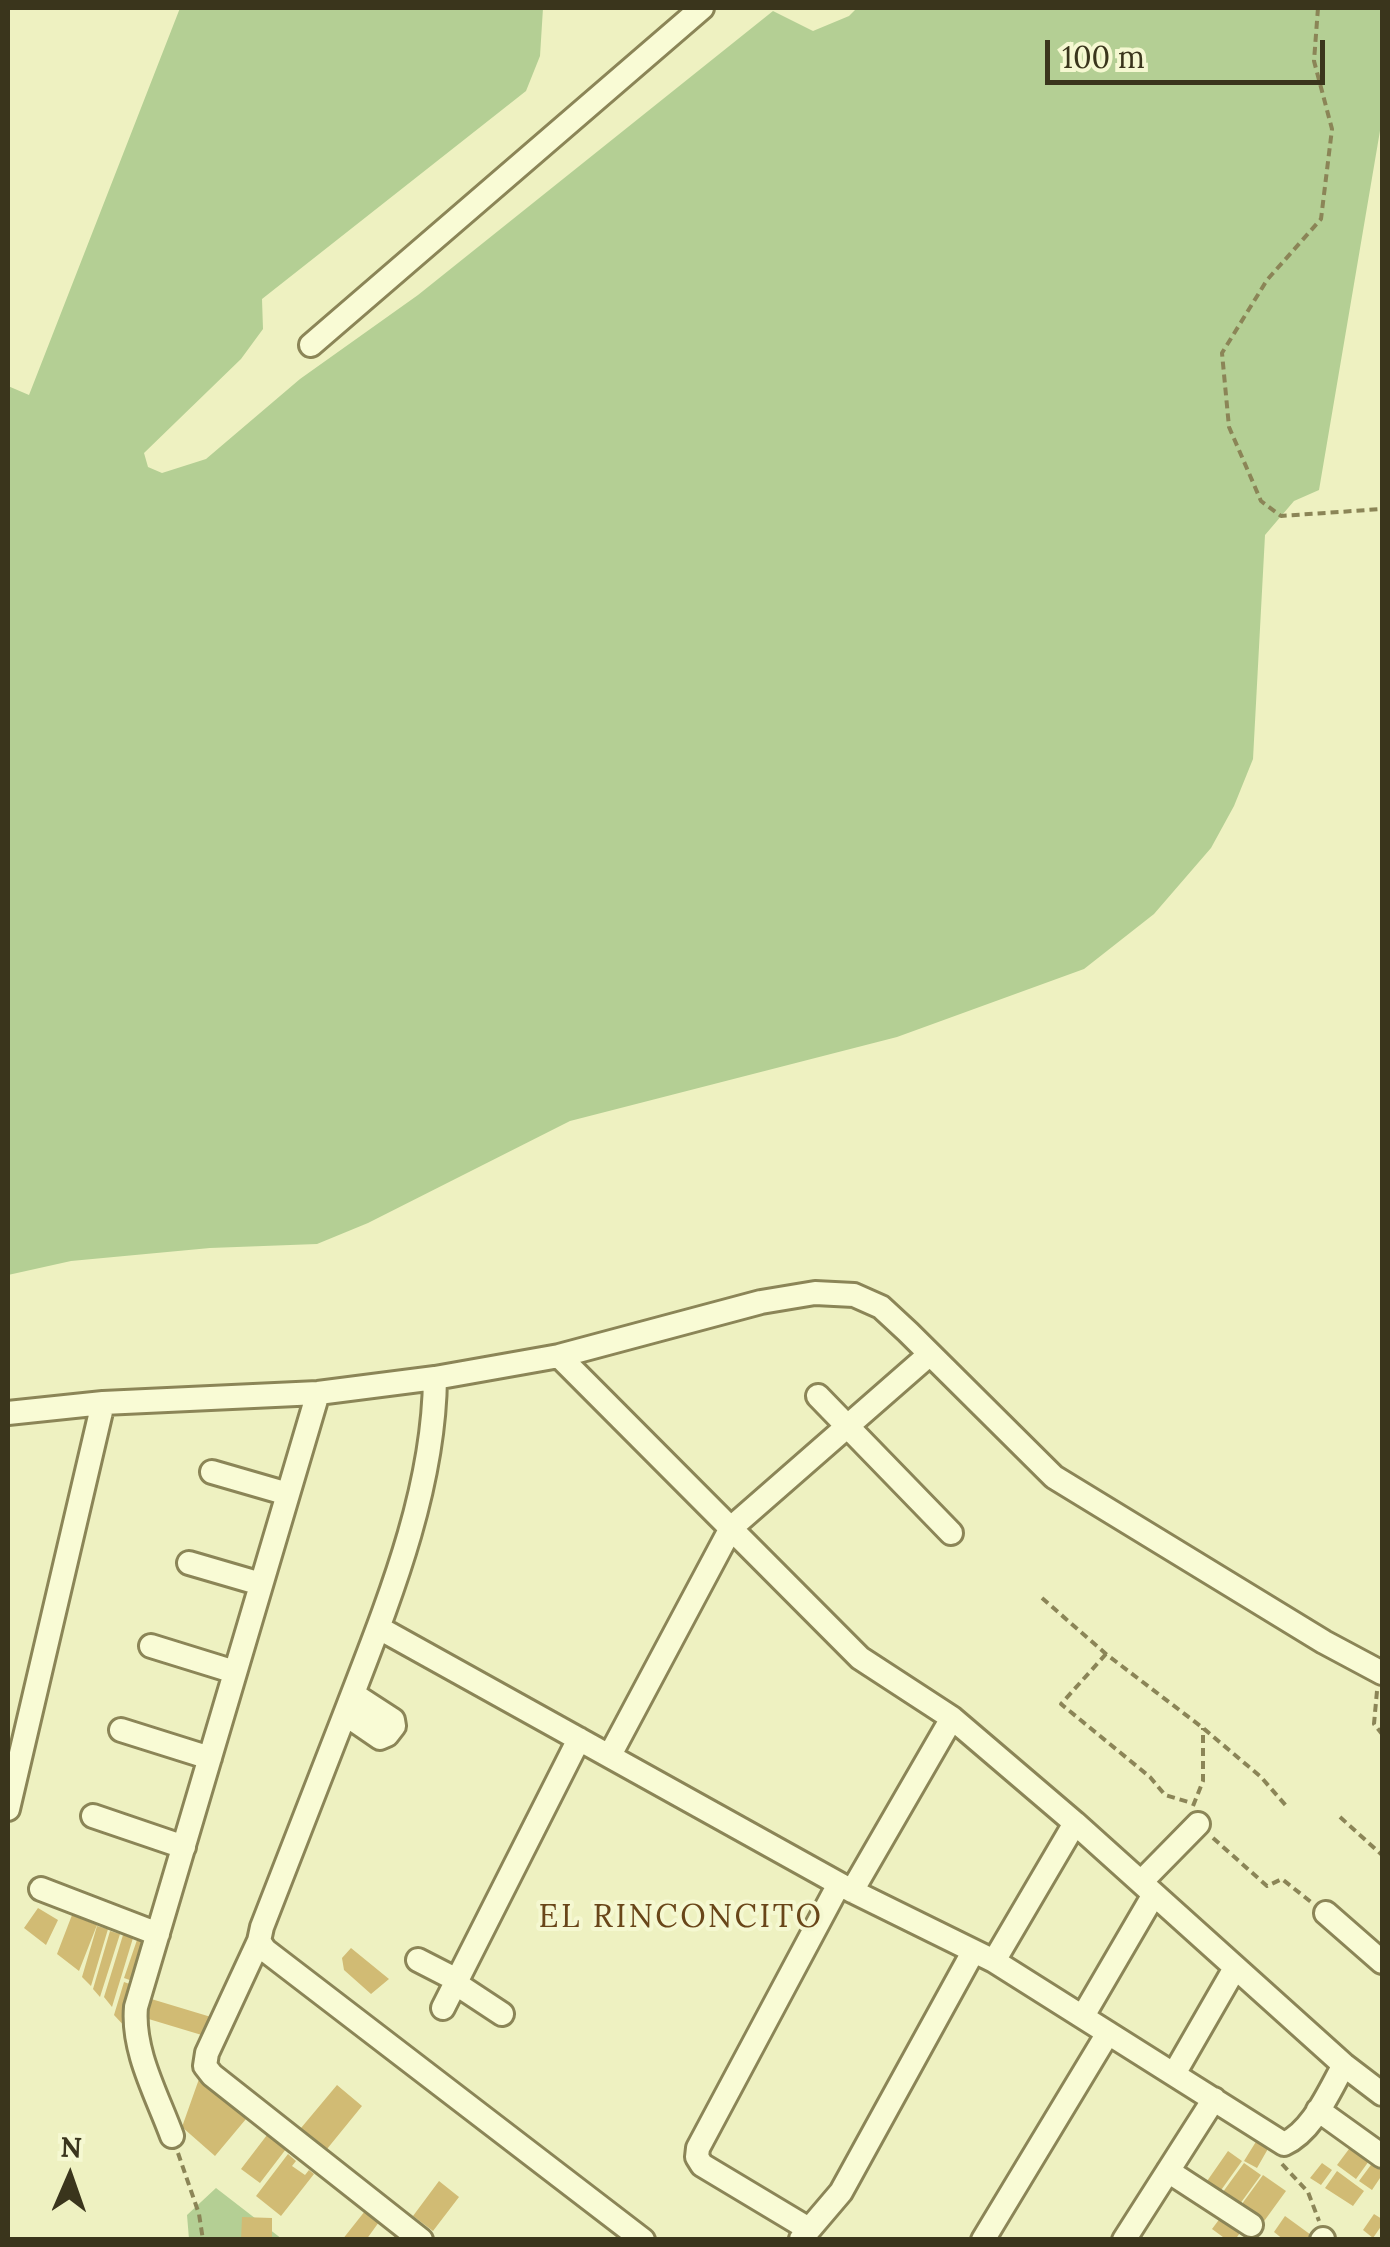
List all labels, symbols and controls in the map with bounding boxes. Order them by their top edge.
scale bar [1050,20,1330,82]
text: 100 m [1062,38,1145,76]
district label: EL RINCONCITO [538,1899,824,1937]
north arrow [20,2127,120,2227]
text: N [60,2129,82,2165]

